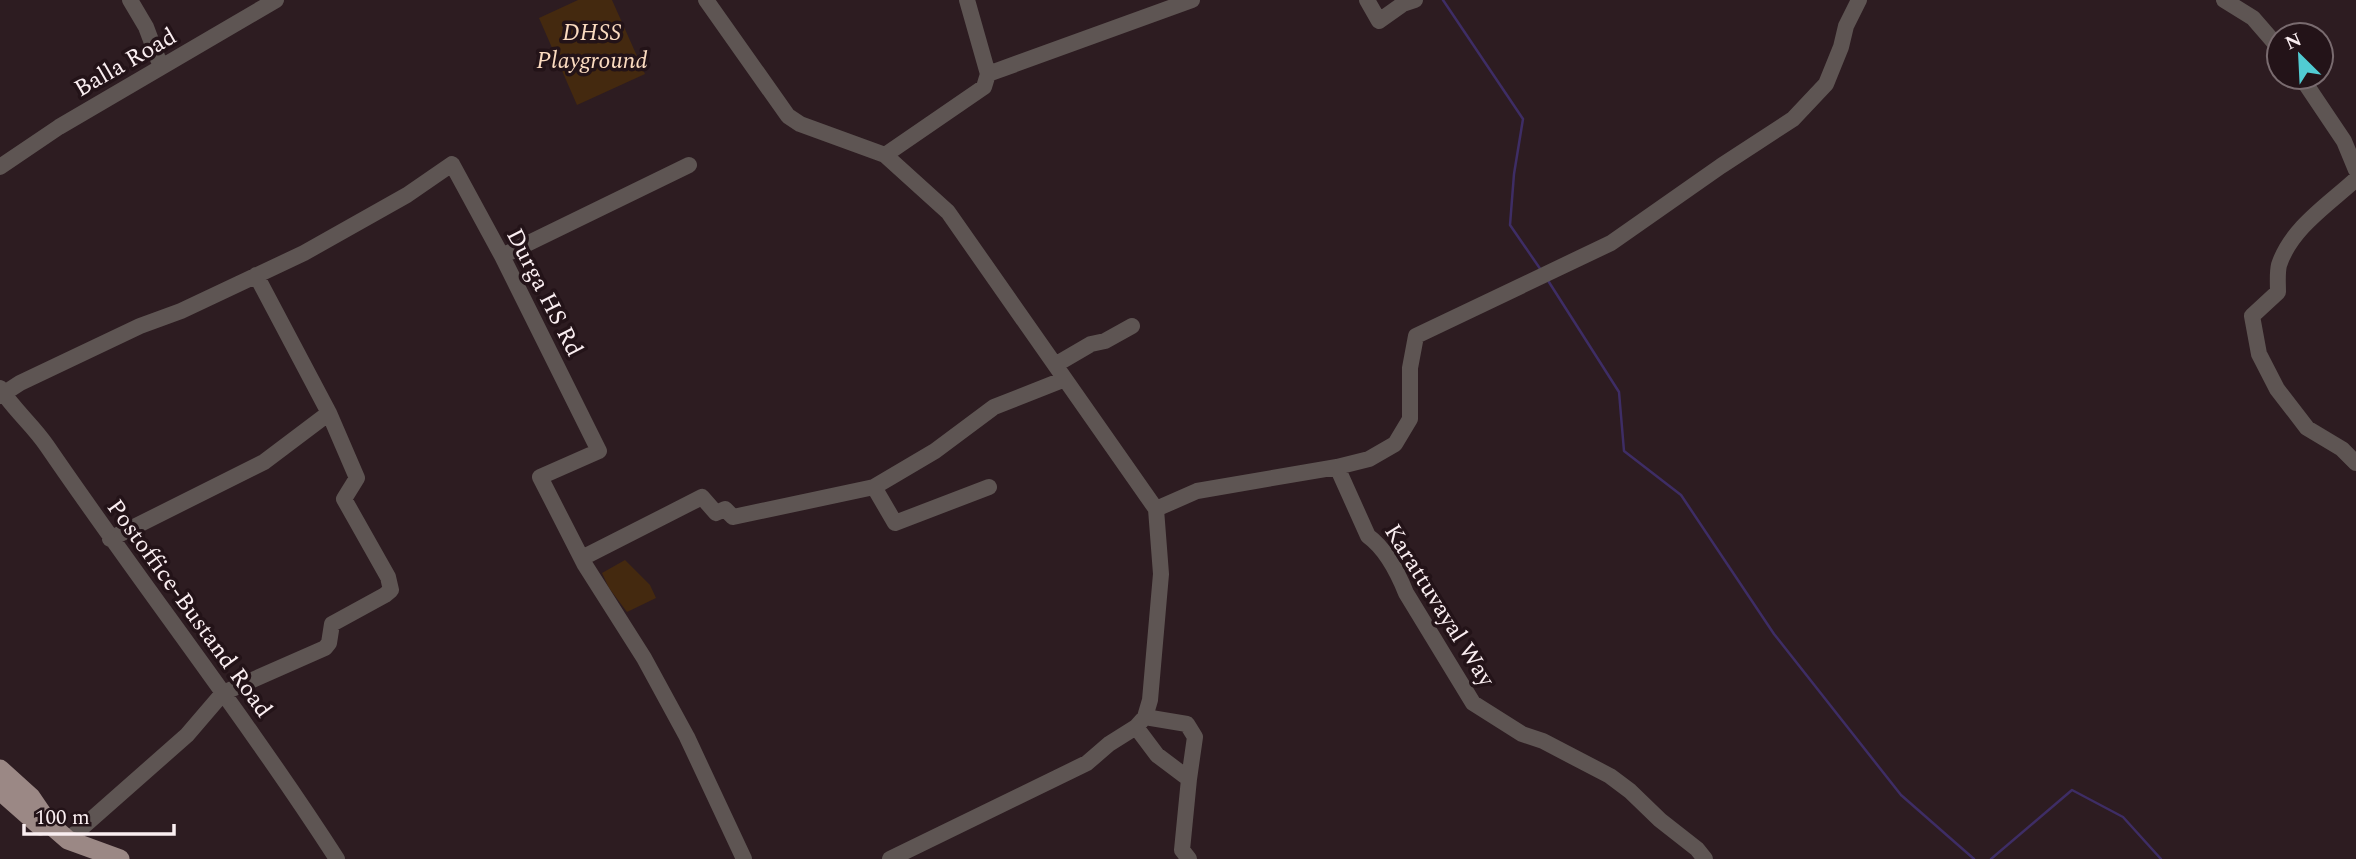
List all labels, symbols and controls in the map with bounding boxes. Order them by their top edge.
park label: DHSS Playground [536,15,648,79]
street label: Balla Road [67,19,184,107]
north arrow [2265,21,2335,91]
text: N [2281,25,2307,58]
street label: Durga HS Rd [496,222,592,363]
street label: Postoffice-Bustand Road [97,492,281,725]
street label: Karattuvayal Way [1375,517,1504,695]
scale bar [24,792,175,836]
text: 100 m [35,802,90,834]

